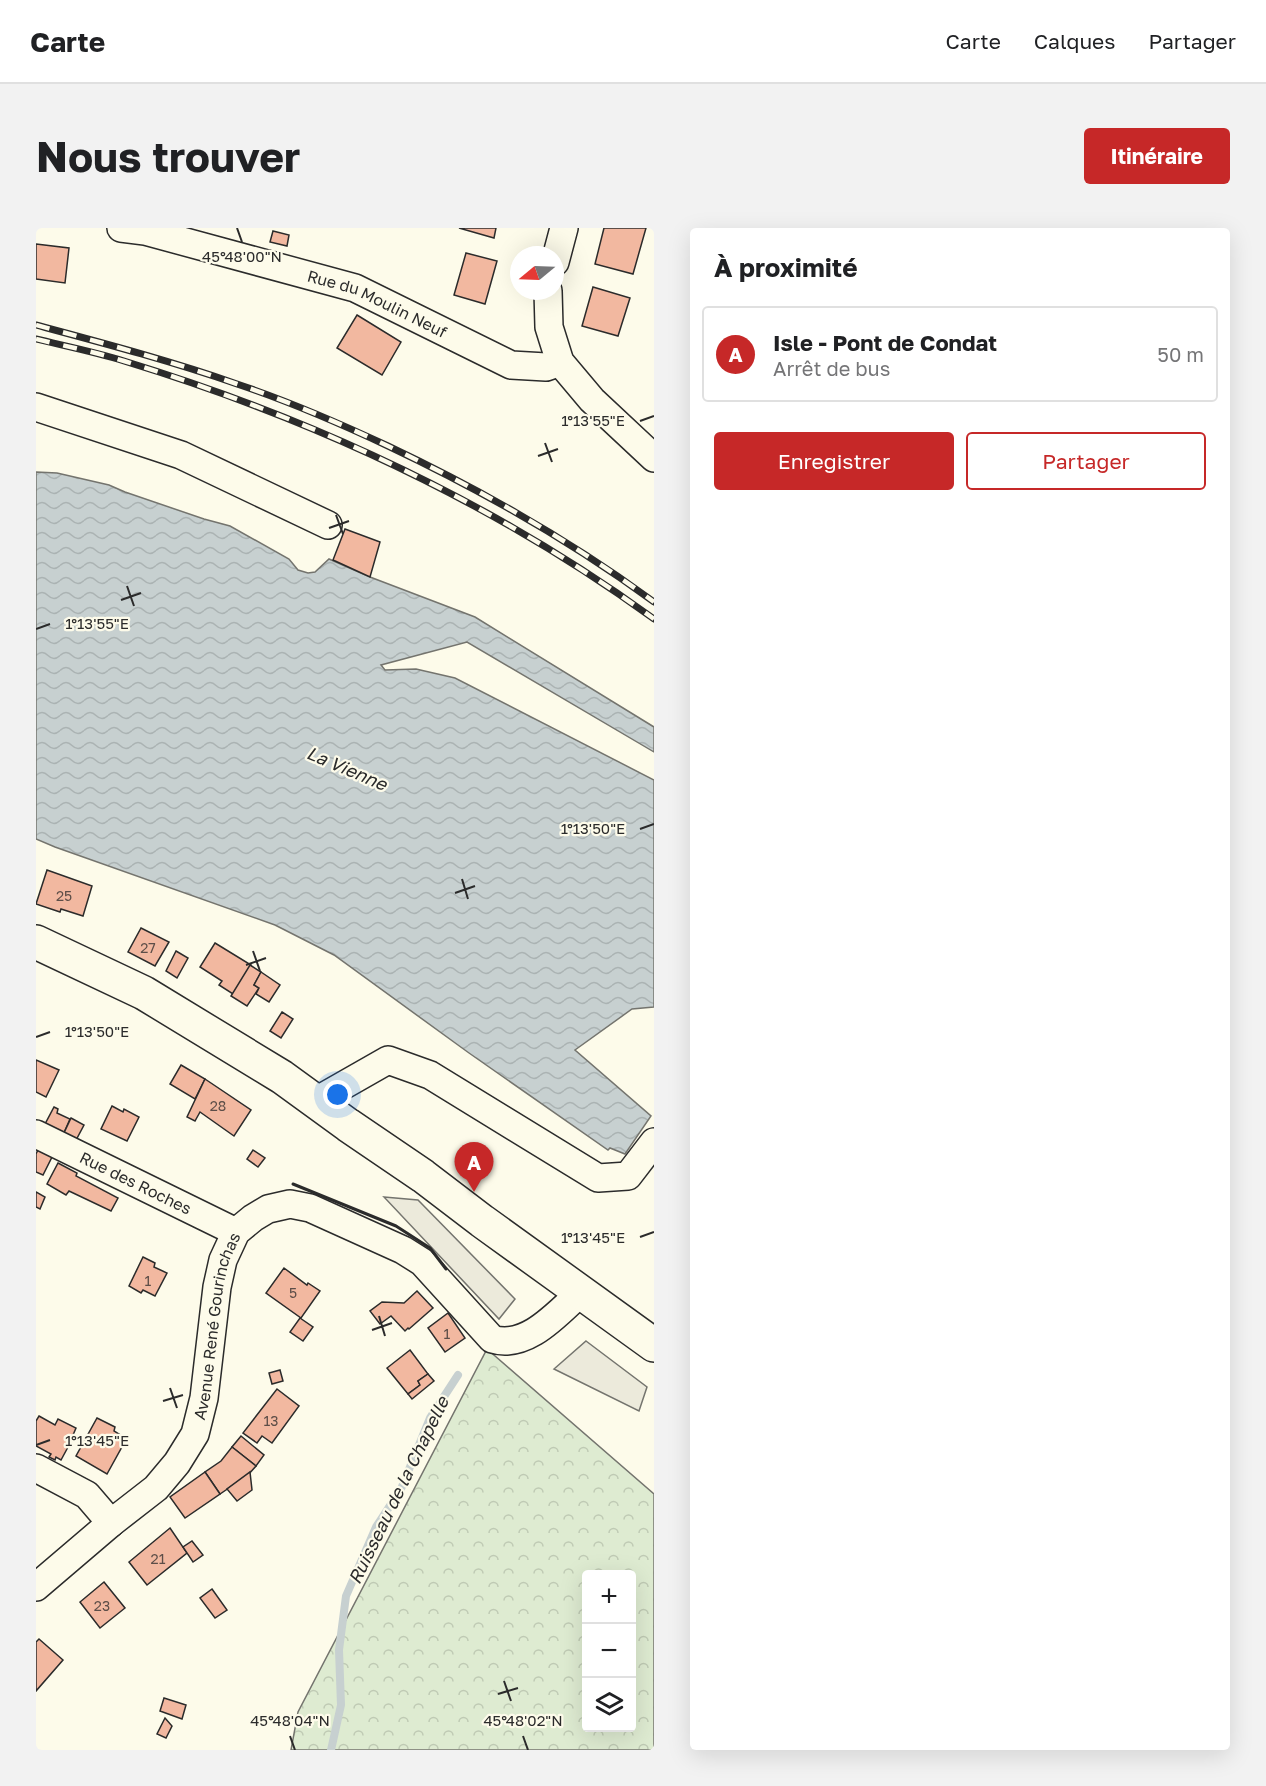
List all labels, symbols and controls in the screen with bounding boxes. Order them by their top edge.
text: Carte [30,25,105,58]
text: Carte [945,28,1001,54]
text: Calques [1034,28,1115,54]
text: Partager [1148,28,1236,54]
button: Itinéraire [1084,128,1230,184]
text: Nous trouver [36,131,300,181]
north arrow [510,246,564,300]
text: 45°48'00"N [202,247,282,265]
text: À proximité [714,252,858,283]
street label: Rue du Moulin Neuf [305,266,451,342]
text: Isle - Pont de Condat [773,329,997,356]
text: A [728,342,743,366]
text: 50 m [1157,342,1204,366]
text: Arrêt de bus [773,356,890,380]
text: 1°13'55"E [561,411,625,429]
button: Enregistrer [714,432,954,490]
button: Partager [966,432,1206,490]
text: 1°13'55"E [65,614,129,632]
water label: La Vienne [304,741,392,795]
text: 1°13'50"E [561,819,625,837]
house number: 25 [56,887,72,904]
house number: 27 [140,939,156,956]
text: 1°13'50"E [65,1022,129,1040]
your location [323,1080,352,1109]
house number: 28 [210,1097,226,1114]
pin: A [454,1142,494,1192]
street label: Rue des Roches [77,1147,195,1219]
text: 1°13'45"E [561,1228,625,1246]
street label: Avenue René Gourinchas [189,1229,244,1422]
house number: 1 [145,1272,152,1289]
house number: 5 [289,1284,297,1301]
house number: 1 [444,1325,451,1342]
water label: Ruisseau de la Chapelle [343,1391,454,1587]
house number: 13 [264,1412,278,1429]
text: 1°13'45"E [65,1431,129,1449]
house number: 21 [151,1550,166,1567]
map controls [582,1570,636,1732]
button: + [582,1570,636,1624]
house number: 23 [94,1597,110,1614]
button: − [582,1624,636,1678]
button: layers [582,1678,636,1732]
text: 45°48'04"N [250,1711,330,1729]
text: 45°48'02"N [483,1711,563,1729]

